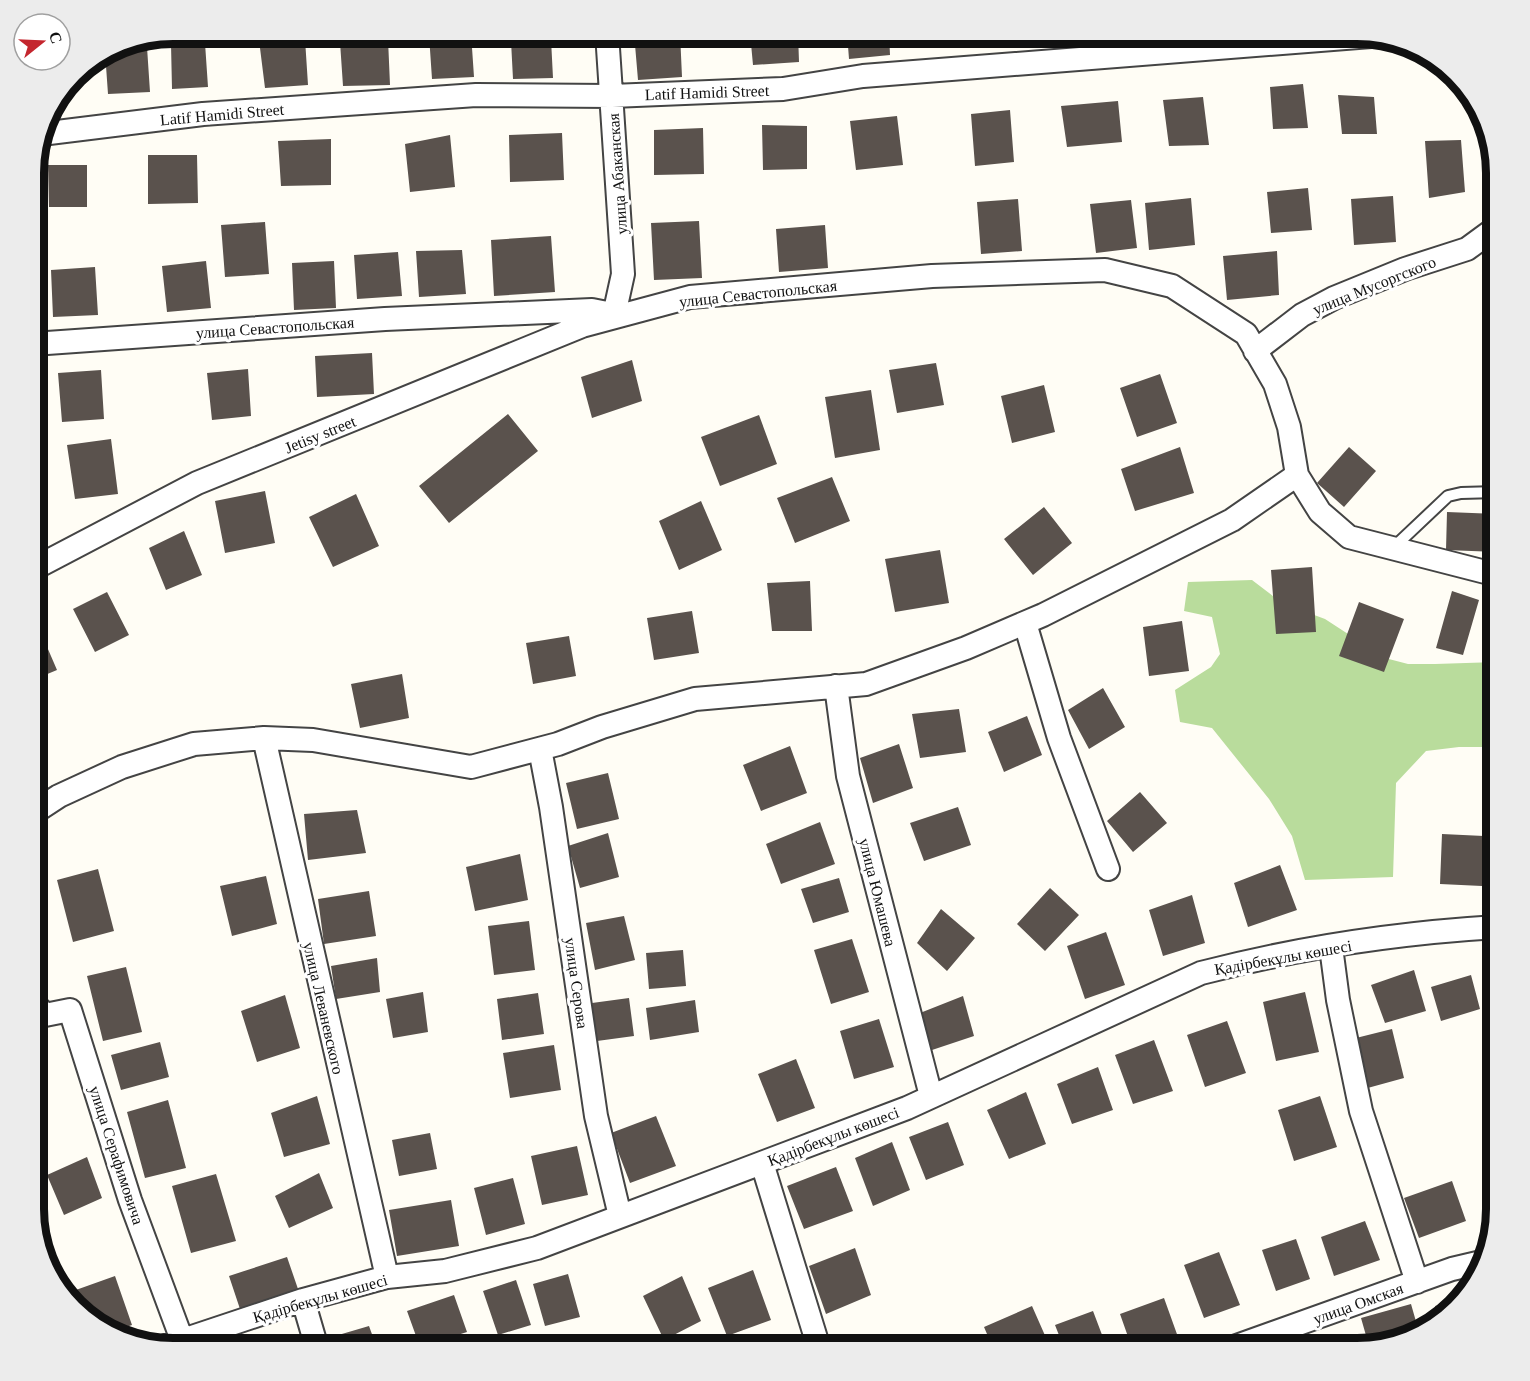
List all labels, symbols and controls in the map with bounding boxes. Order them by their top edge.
north arrow [12,12,72,72]
text: С [46,29,66,46]
street label: Latif Hamidi Street [645,82,770,103]
street label: Latif Hamidi Street [159,101,285,128]
street label: улица Абаканская [605,112,631,235]
street label: улица Мусоргского [1310,253,1439,319]
street label: улица Севастопольская [678,277,839,311]
street label: улица Севастопольская [195,313,355,343]
street label: Jetisy street [282,412,359,457]
street label: улица Юмашева [855,836,899,948]
street label: улица Серова [561,936,591,1030]
street label: Қадірбекұлы көшесі [1213,937,1354,979]
street label: улица Леваневского [299,940,347,1076]
street label: улица Серафимовича [85,1084,147,1227]
street label: Қадірбекұлы көшесі [765,1103,902,1170]
street label: Қадірбекұлы көшесі [251,1271,390,1327]
street label: улица Омская [1311,1279,1406,1329]

